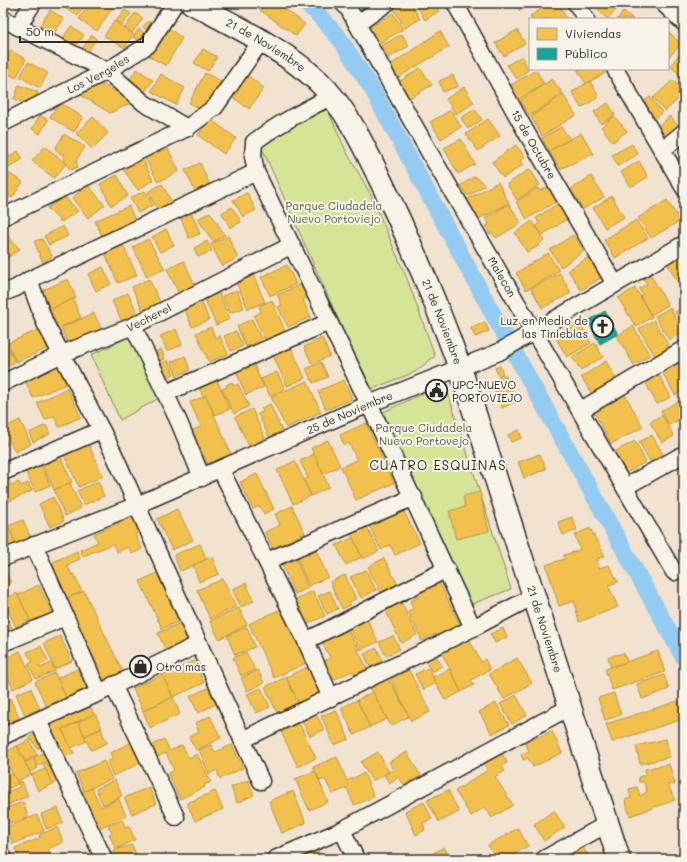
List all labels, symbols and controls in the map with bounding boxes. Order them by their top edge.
street label: 21 de Noviembre [224,14,309,75]
scale bar [20,18,143,44]
legend [529,18,669,70]
text: 50 m [26,23,54,39]
text: Viviendas [565,25,622,41]
text: Público [565,45,607,61]
street label: Los Vergeles [64,51,132,97]
street label: 15 de Octubre [508,107,560,182]
park label: Parque Ciudadela Nuevo Portoviejo [286,198,383,226]
street label: Malecon [485,254,520,300]
street label: 21 de Noviembre [419,277,466,367]
street label: Vecherel [124,300,174,335]
place label: Luz en Medio de las Tinieblas [500,313,588,341]
church icon: Luz en Medio de las Tinieblas [590,314,616,340]
place label: UPC-NUEVO PORTOVIEJO [452,377,523,405]
public building icon: UPC-NUEVO PORTOVIEJO [423,378,449,404]
street label: 25 de Noviembre [304,387,395,437]
park label: Parque Ciudadela Nuevo Portovejo [376,420,473,448]
district label: CUATRO ESQUINAS [369,456,507,473]
street label: 21 de Noviembre [524,584,566,675]
shop icon: Otro más [127,654,153,680]
place label: Otro más [156,659,206,674]

